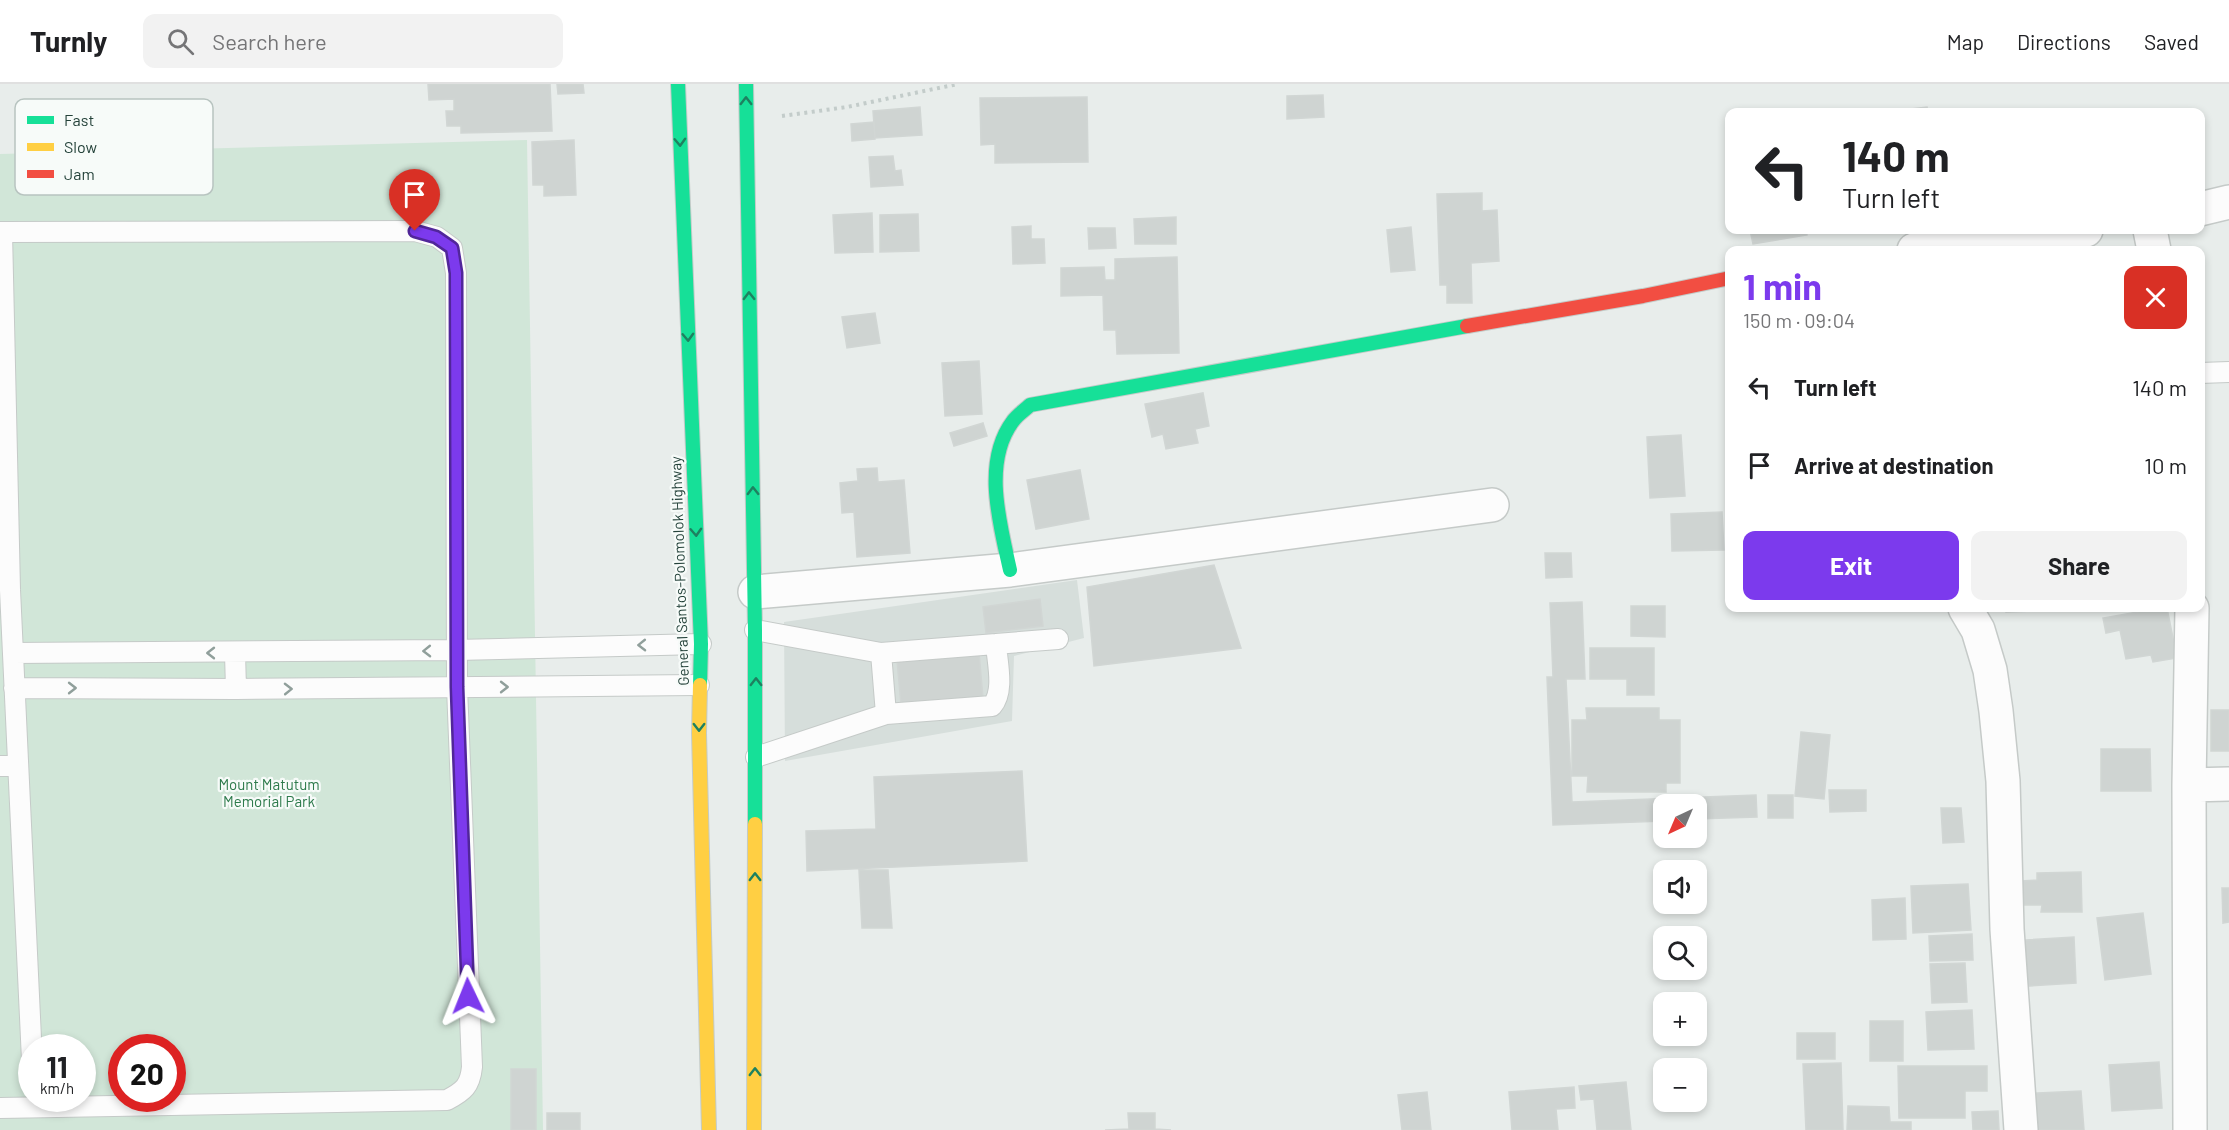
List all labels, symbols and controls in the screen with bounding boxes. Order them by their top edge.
search box [143,14,563,68]
text: Turnly [30,24,107,58]
icon: search [164,25,197,58]
text: Search here [212,28,327,54]
text: Map [1947,29,1984,54]
text: Directions [2017,29,2111,54]
text: Saved [2144,29,2199,54]
one-way arrow [740,97,752,106]
legend [15,99,213,195]
text: Fast [64,110,94,129]
text: 140 m [1842,130,1950,180]
icon: left [1743,132,1821,210]
text: Slow [64,137,97,156]
one-way arrow [674,138,687,147]
text: Jam [64,164,95,183]
pin [389,169,440,231]
icon: arrive [398,178,431,211]
text: Turn left [1842,181,1940,213]
text: 1 min [1743,264,1822,307]
button: close [2124,266,2187,329]
one-way arrow [743,292,755,301]
text: 150 m · 09:04 [1743,308,1855,332]
one-way arrow [681,333,694,342]
icon: left [1743,371,1776,404]
text: Turn left [1794,374,1877,400]
text: 140 m [2132,374,2187,400]
icon: arrive [1743,449,1776,482]
text: Arrive at destination [1794,452,1993,478]
text: 10 m [2144,452,2187,478]
street label: General Santos-Polomolok Highway [666,456,692,686]
one-way arrow [747,487,759,496]
one-way arrow [689,528,702,537]
button: Exit [1743,531,1959,600]
button: Share [1971,531,2187,600]
one-way arrow [638,639,647,652]
one-way arrow [422,644,431,657]
one-way arrow [206,647,215,659]
one-way arrow [750,677,762,686]
one-way arrow [500,681,509,693]
one-way arrow [68,682,77,694]
one-way arrow [284,683,293,695]
one-way arrow [693,722,705,731]
park label: Mount Matutum Memorial Park [218,775,320,810]
north arrow [1653,794,1707,848]
map controls [1653,794,1707,1112]
button: sound [1653,860,1707,914]
one-way arrow [749,872,761,881]
button: search [1653,926,1707,980]
position arrow [436,964,500,1028]
button: + [1653,992,1707,1046]
speed limit sign: 20 [108,1034,186,1112]
text: 11 [46,1048,68,1084]
button: − [1653,1058,1707,1112]
one-way arrow [749,1067,761,1076]
text: km/h [40,1079,74,1097]

